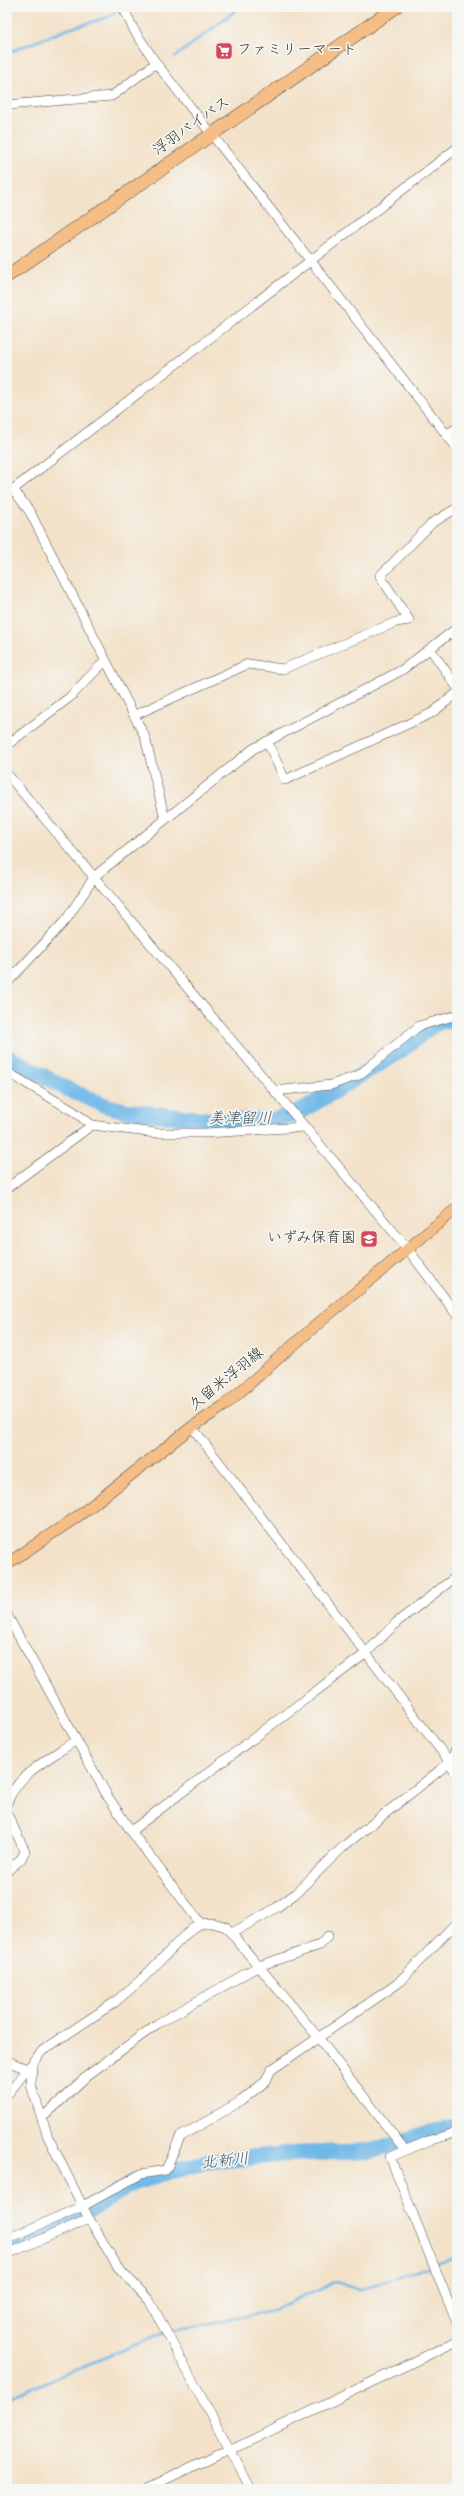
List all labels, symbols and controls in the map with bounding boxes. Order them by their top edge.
place label: ファミリーマート [237,40,357,62]
supermarket icon: ファミリーマート [214,41,234,61]
street label: 浮羽バイパス [149,92,235,162]
water label: 美津留川 [208,1108,272,1131]
place label: いずみ保育園 [267,1228,356,1250]
school or university icon: いずみ保育園 [359,1229,379,1249]
street label: 久留米浮羽線 [185,1343,269,1417]
water label: 北新川 [200,2148,250,2176]

